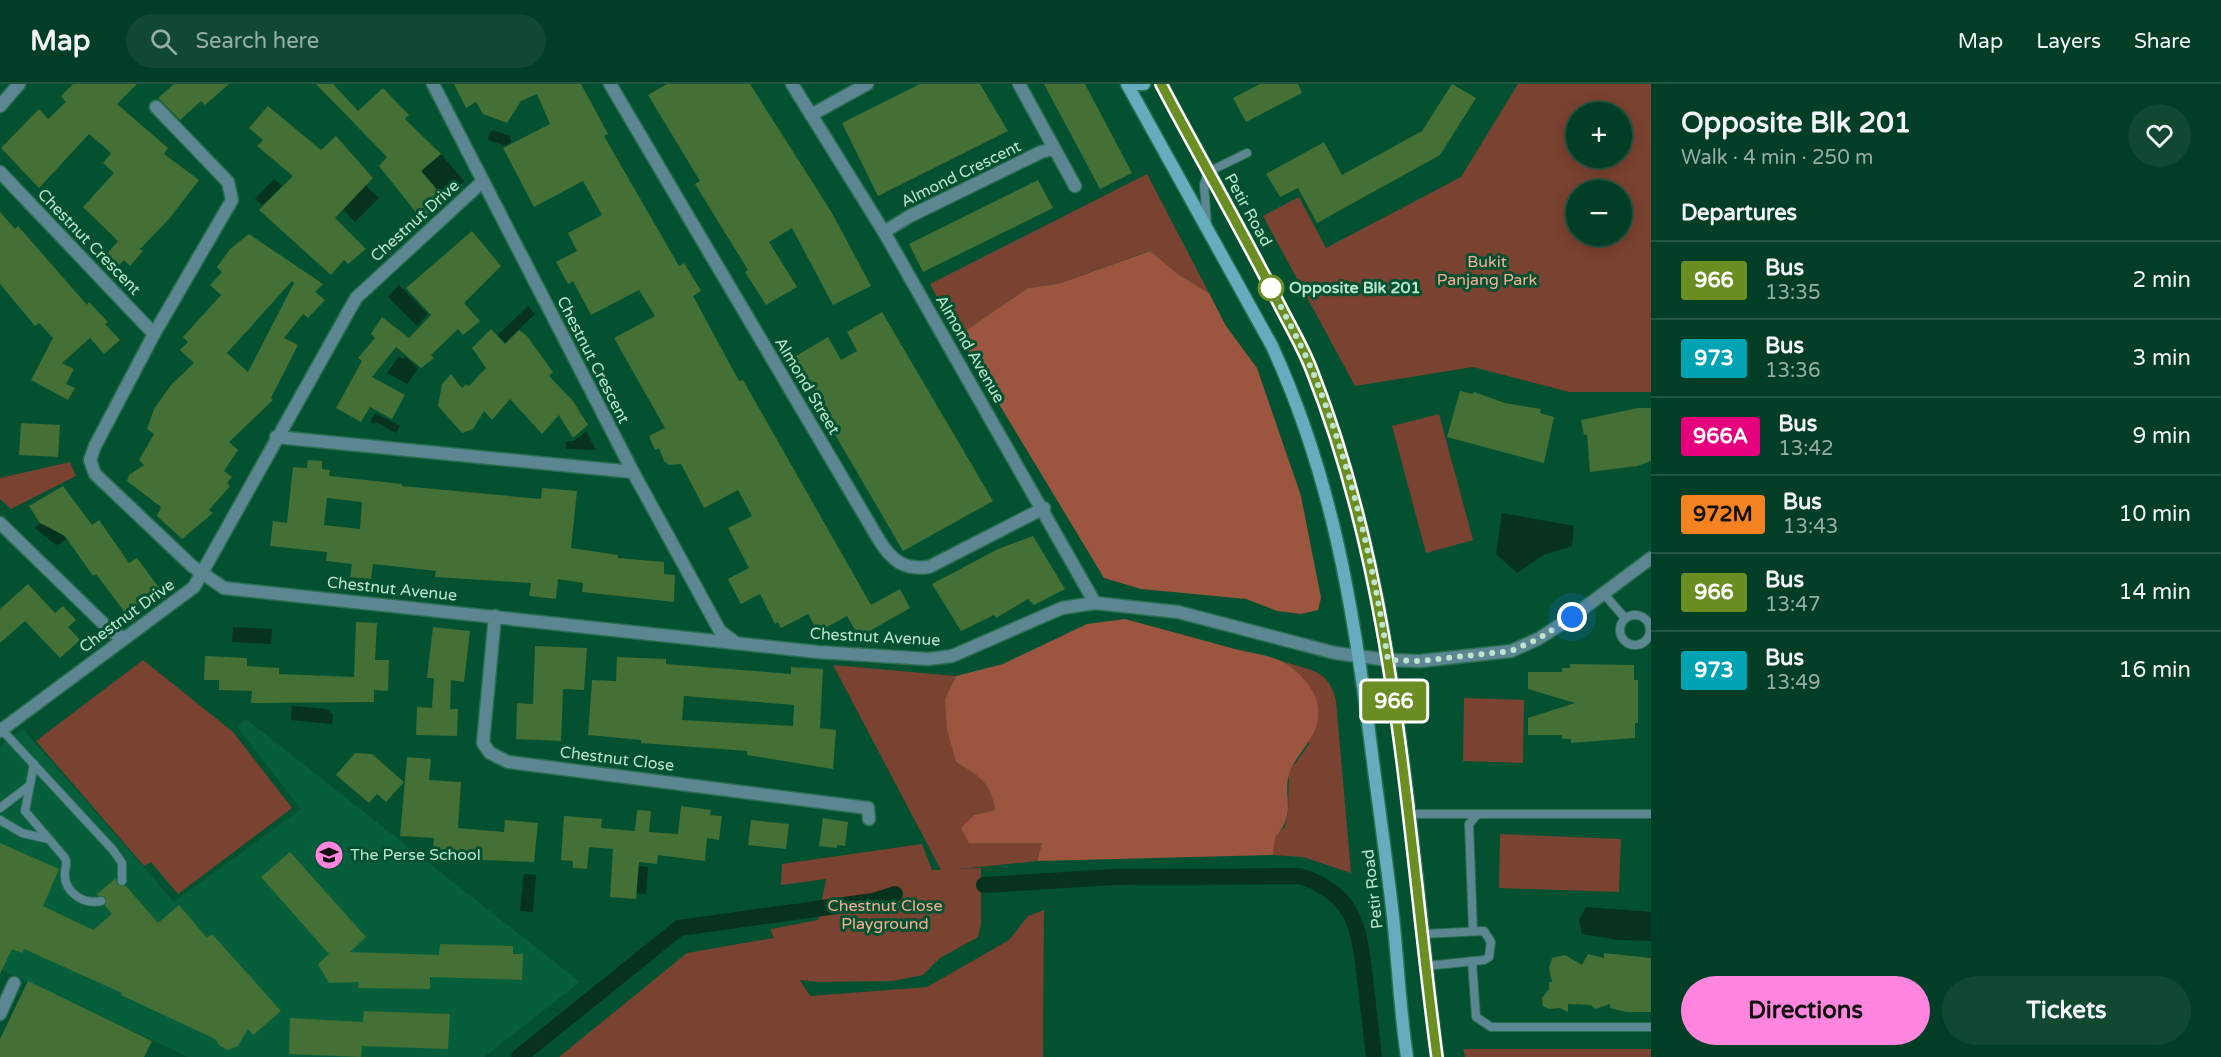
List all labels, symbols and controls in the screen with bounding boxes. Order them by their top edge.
search box [126,14,546,68]
text: Map [30,24,90,58]
icon: search [147,25,180,58]
text: Search here [195,28,319,54]
text: Map [1958,29,2003,54]
text: Layers [2036,29,2101,54]
text: Share [2134,29,2191,54]
map controls [1566,102,1632,246]
button: + [1566,102,1632,168]
button: heart [2128,104,2191,167]
text: Opposite Blk 201 [1681,106,1911,140]
street label: Almond Crescent [898,136,1024,212]
text: Walk · 4 min · 250 m [1681,146,1873,170]
street label: Petir Road [1220,170,1276,250]
street label: Chestnut Drive [366,176,464,266]
button: − [1566,180,1632,246]
street label: Chestnut Crescent [33,185,145,299]
text: Departures [1681,200,1797,226]
park label: Bukit Panjang Park [1437,252,1537,290]
text: Bus [1765,255,1804,281]
text: 2 min [2132,267,2191,293]
text: 966 [1694,268,1734,293]
marker: Opposite Blk 201 [1258,275,1284,301]
place label: Opposite Blk 201 [1289,278,1421,298]
text: 13:35 [1765,281,1820,305]
street label: Almond Avenue [931,291,1009,407]
street label: Chestnut Crescent [552,293,634,427]
text: Bus [1765,333,1804,359]
street label: Almond Street [770,334,844,438]
text: 3 min [2132,345,2191,371]
text: 973 [1694,346,1734,371]
text: 13:36 [1765,359,1820,383]
text: Bus [1778,411,1817,437]
text: 9 min [2132,423,2191,449]
text: 966A [1693,424,1748,449]
text: 13:42 [1778,437,1834,461]
text: Bus [1783,489,1822,515]
text: 10 min [2119,501,2191,527]
text: 972M [1693,502,1753,527]
text: 13:43 [1783,515,1838,539]
text: Bus [1765,567,1804,593]
street label: Chestnut Avenue [326,572,458,606]
street label: Chestnut Drive [76,575,178,657]
text: 14 min [2119,579,2191,605]
text: 966 [1694,580,1734,605]
text: 13:47 [1765,593,1820,617]
your location [1557,602,1587,632]
street label: Chestnut Avenue [809,624,941,650]
text: Bus [1765,645,1804,671]
text: 16 min [2119,657,2191,683]
text: 973 [1694,658,1734,683]
text: 13:49 [1765,671,1820,695]
line badge: 966 [1360,682,1428,720]
text: 966 [1374,689,1414,714]
street label: Chestnut Close [559,742,675,776]
school or university icon: The Perse School [313,839,345,871]
place label: The Perse School [350,845,481,865]
street label: Petir Road [1358,848,1388,930]
park label: Chestnut Close Playground [828,896,942,934]
button: Directions [1681,976,1930,1045]
button: Tickets [1942,976,2191,1045]

